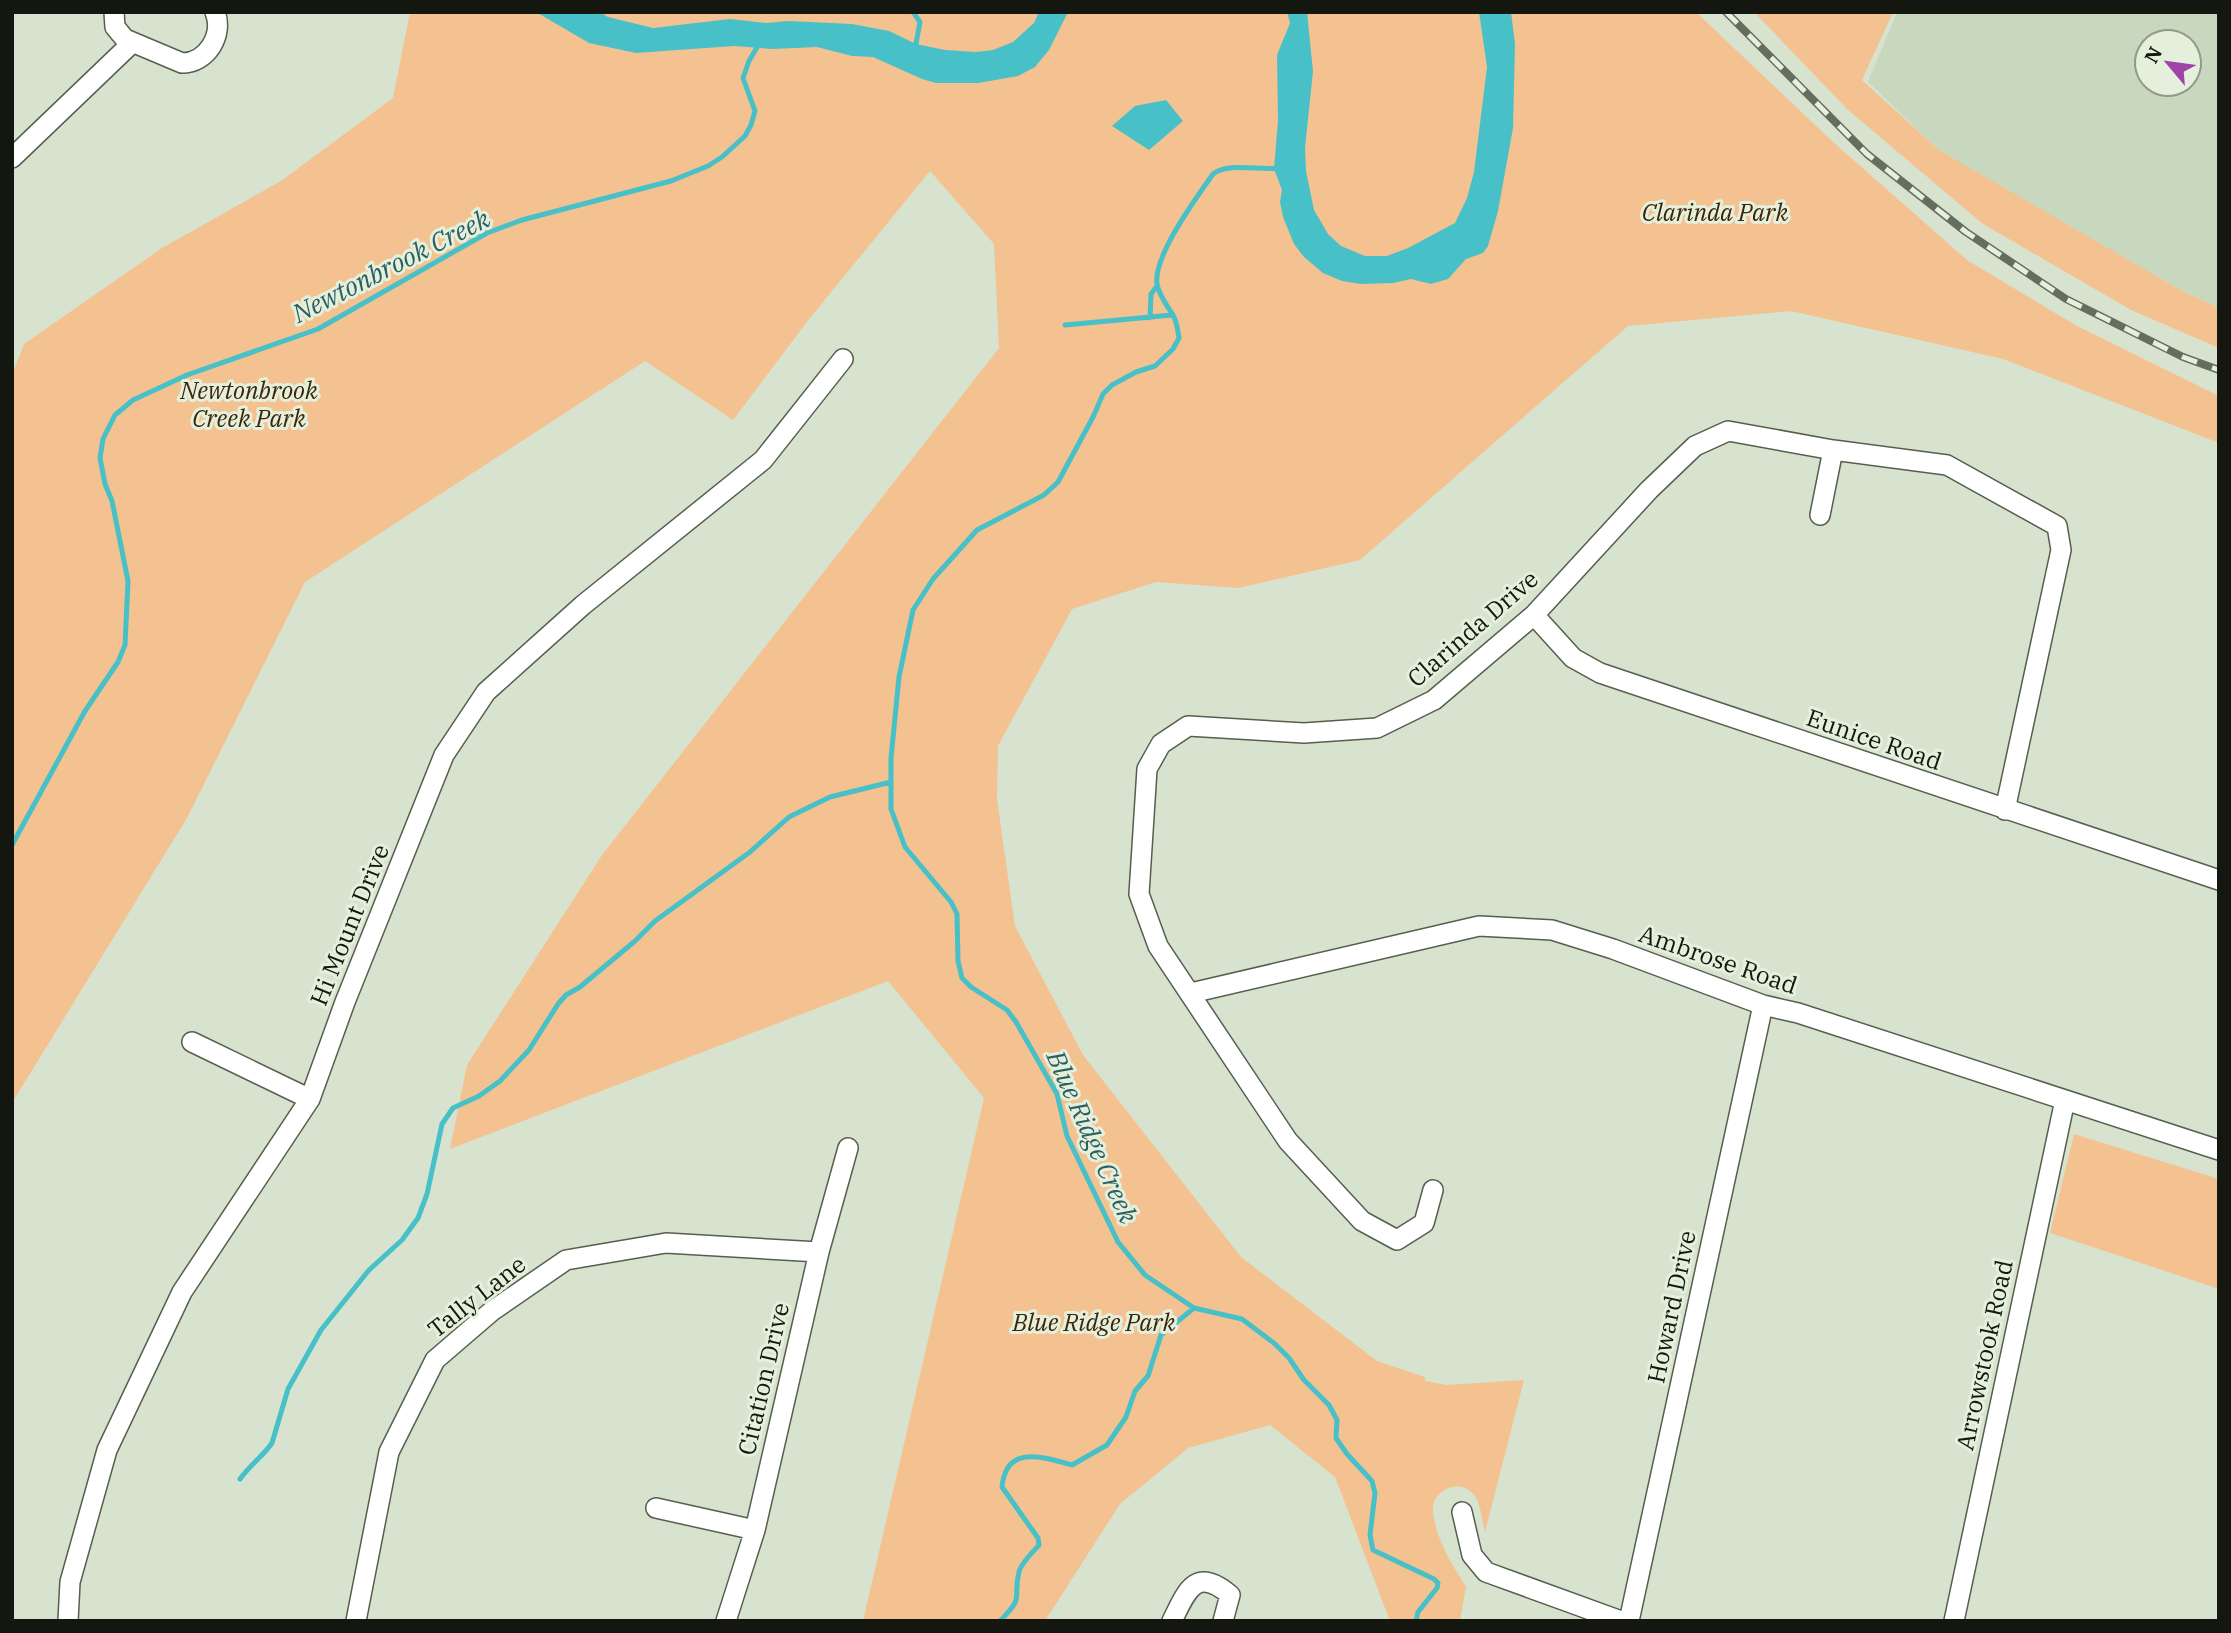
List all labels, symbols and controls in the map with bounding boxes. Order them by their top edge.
north arrow [2133,28,2203,98]
text: N [2139,42,2167,67]
park label: Clarinda Park [1642,196,1789,228]
water label: Newtonbrook Creek [285,200,495,330]
park label: Newtonbrook Creek Park [179,374,318,434]
street label: Clarinda Drive [1400,563,1544,694]
street label: Eunice Road [1802,701,1946,777]
street label: Hi Mount Drive [302,839,396,1010]
street label: Ambrose Road [1635,917,1802,1001]
water label: Blue Ridge Creek [1039,1044,1146,1228]
street label: Howard Drive [1639,1228,1703,1386]
street label: Tally Lane [421,1248,532,1345]
street label: Arrowstook Road [1948,1257,2020,1453]
street label: Citation Drive [730,1299,796,1458]
park label: Blue Ridge Park [1012,1306,1176,1338]

